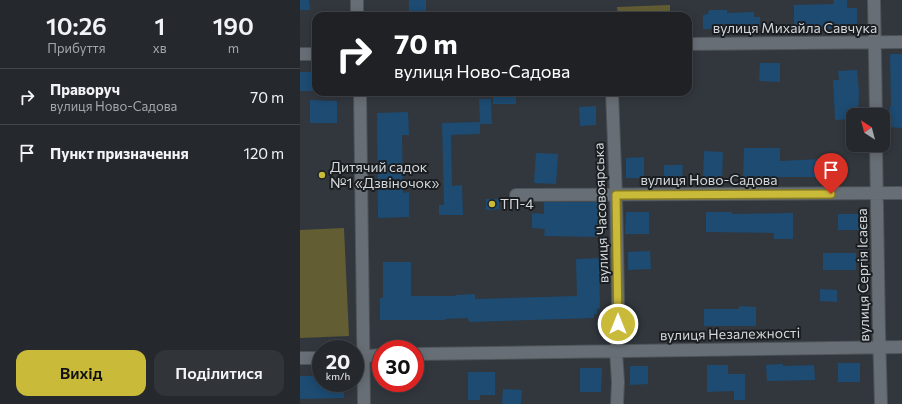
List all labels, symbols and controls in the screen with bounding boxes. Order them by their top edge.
text: 10:26 [46,11,107,40]
text: 1 [154,11,165,40]
text: 190 [213,11,254,40]
street label: вулиця Михайла Савчука [713,19,877,36]
text: 70 m [394,26,458,60]
icon: right [328,28,380,80]
text: Прибуття [47,40,106,56]
text: хв [153,40,167,56]
text: m [228,40,239,56]
text: вулиця Ново-Садова [394,60,570,82]
text: Праворуч [50,80,120,98]
icon: right [16,86,38,108]
text: 70 m [250,88,284,106]
text: вулиця Ново-Садова [50,98,177,114]
north arrow [846,108,890,152]
map controls [846,108,890,152]
icon: arrive [16,142,38,164]
street label: вулиця Часовоярська [590,142,611,284]
text: Пункт призначення [50,144,189,162]
text: 120 m [244,144,284,162]
pin [814,153,848,194]
place label: Дитячий садок №1 «Дзвіночок» [330,158,439,191]
icon: arrive [820,159,842,181]
marker: Дитячий садок №1 «Дзвіночок» [317,170,327,180]
street label: вулиця Ново-Садова [640,171,778,188]
place label: ТП-4 [500,195,534,212]
marker: ТП-4 [487,199,497,209]
street label: вулиця Сергія Ісаєва [853,208,872,342]
position arrow [597,303,639,345]
street label: вулиця Незалежності [660,324,800,343]
speed limit sign: 30 [372,340,424,392]
text: 20 [326,349,350,373]
button: Вихід [16,350,146,396]
button: Поділитися [154,350,284,396]
text: km/h [326,370,350,382]

